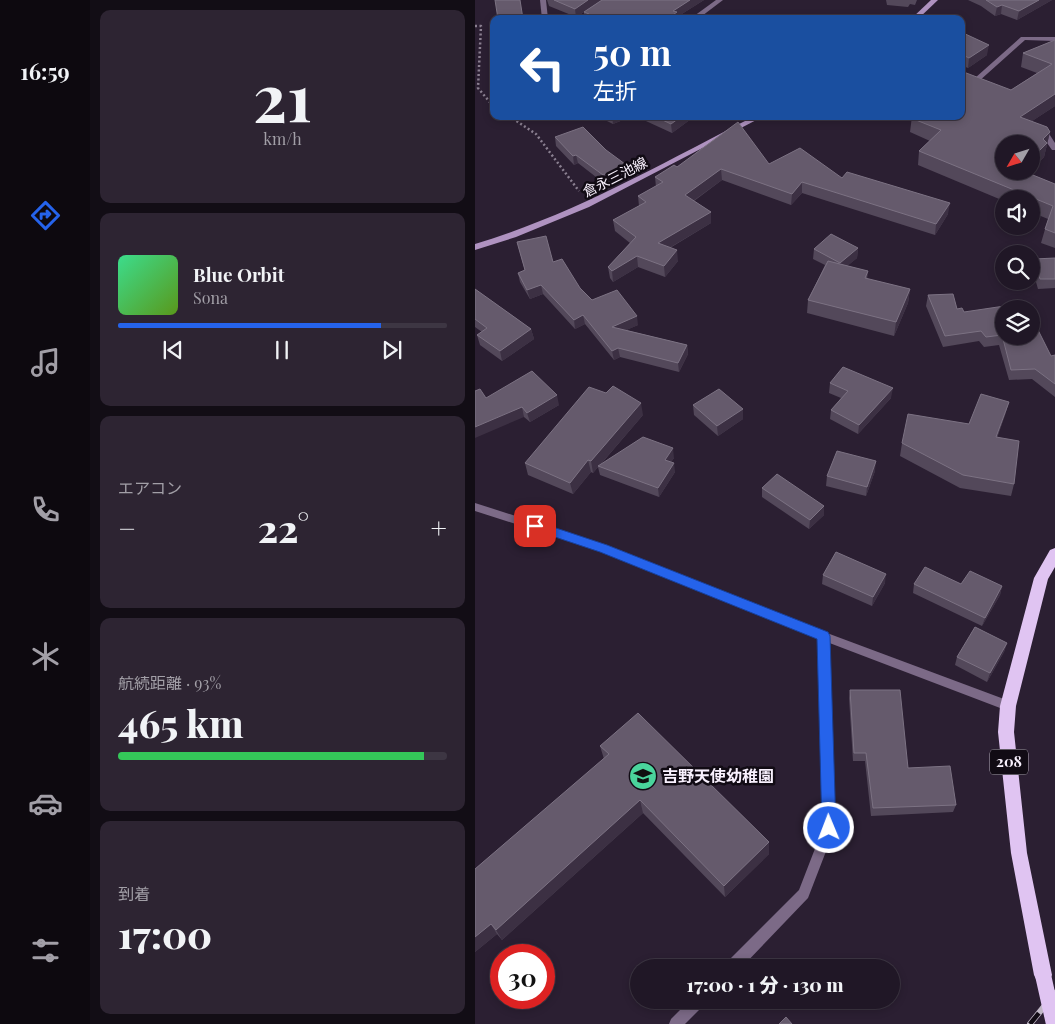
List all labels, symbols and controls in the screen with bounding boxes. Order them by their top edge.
text: 50 m [593,28,671,75]
icon: left [510,35,575,100]
text: 21 [253,52,312,138]
text: 16:59 [20,56,70,86]
text: 左折 [593,75,637,105]
text: km/h [263,128,302,149]
north arrow [995,135,1040,180]
map controls [995,135,1040,345]
street label: 倉永三池線 [579,152,650,201]
button: sound [995,190,1040,235]
icon: directions [28,198,63,233]
button: search [995,245,1040,290]
text: Blue Orbit [193,261,284,287]
text: Sona [193,287,228,308]
button: layers [995,300,1040,345]
icon: previous [159,336,187,364]
icon: pause [268,336,296,364]
icon: next [378,336,406,364]
icon: music [28,345,63,380]
text: エアコン [118,477,182,498]
icon: phone [28,492,63,527]
text: 22° [258,502,309,553]
pin [514,505,556,547]
text: − [118,509,136,546]
text: + [431,509,447,546]
icon: arrive [521,512,549,540]
icon: climate [28,639,63,674]
text: 航続距離 · 93% [118,672,221,693]
text: 465 km [118,697,243,748]
road number: 208 [990,750,1028,774]
school or university icon: 吉野天使幼稚園 [628,761,658,791]
place label: 吉野天使幼稚園 [662,765,774,786]
icon: car [28,786,63,821]
position arrow [802,801,854,853]
text: 到着 [118,883,150,904]
text: 17:00 [118,908,212,959]
icon: filters [28,933,63,968]
speed limit sign: 30 [490,944,555,1009]
text: 17:00 · 1 分 · 130 m [687,971,843,997]

